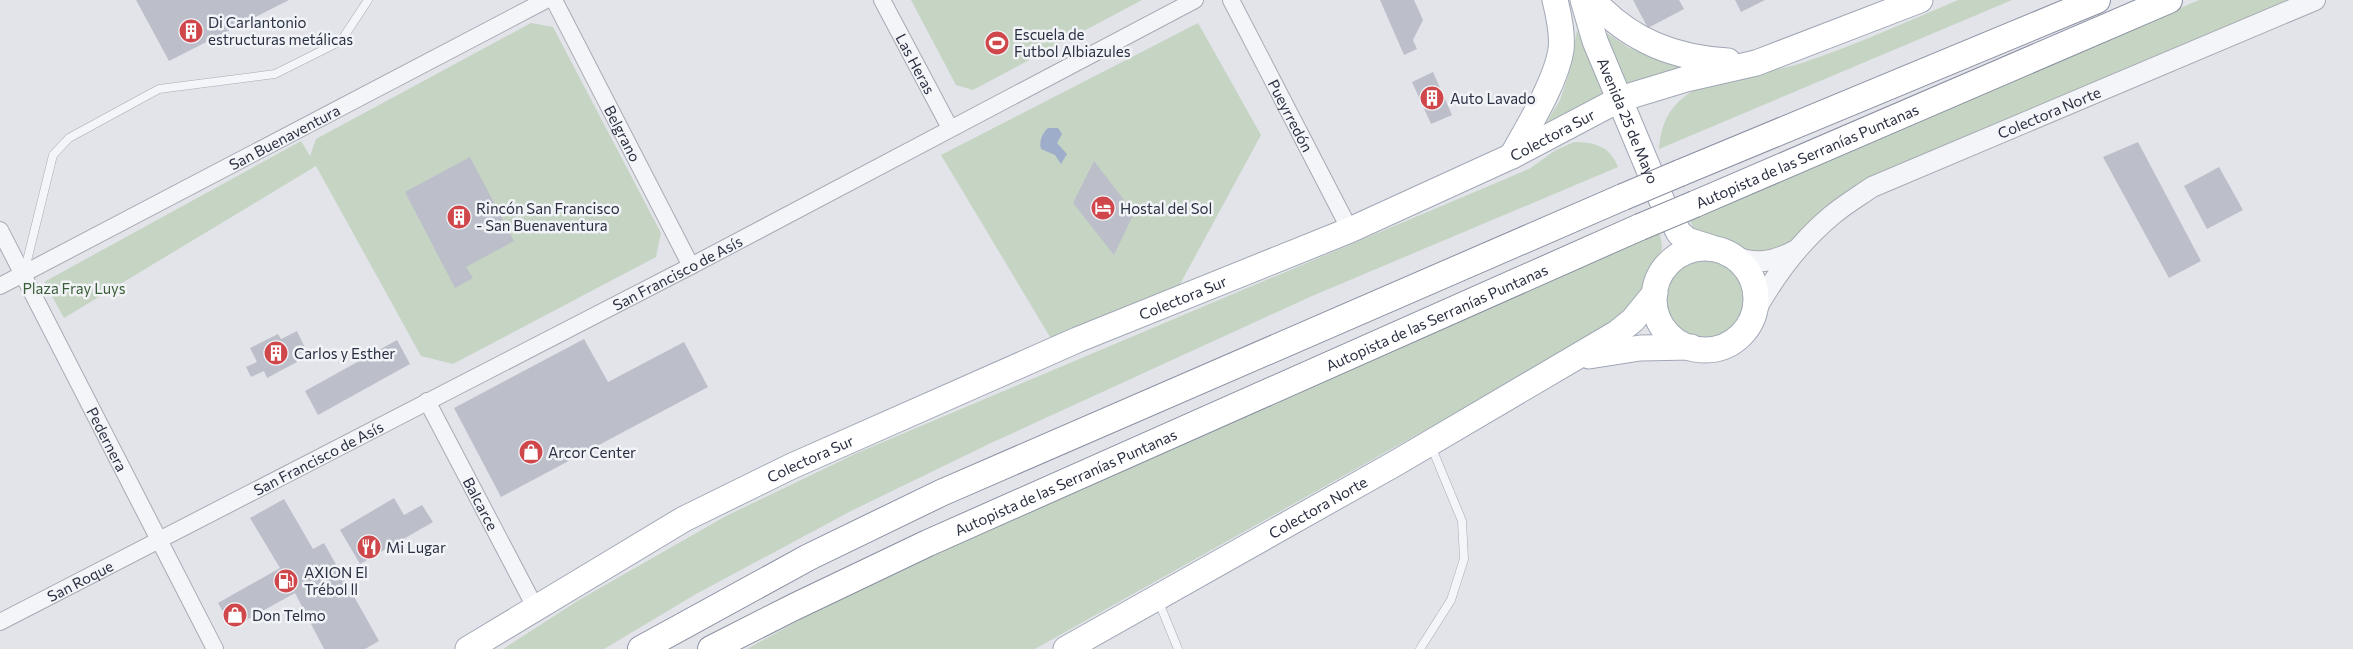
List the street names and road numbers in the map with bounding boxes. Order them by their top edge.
street label: Las Heras [892,30,939,97]
street label: Avenida 25 de Mayo [1594,55,1663,186]
street label: Pueyrredón [1265,76,1317,155]
street label: Colectora Norte [1995,83,2103,142]
street label: Autopista de las Serranías Puntanas [1693,100,1921,212]
street label: San Buenaventura [226,101,343,173]
street label: Belgrano [601,102,645,165]
street label: Colectora Sur [1507,105,1598,164]
street label: San Francisco de Asís [609,232,745,314]
street label: Autopista de las Serranías Puntanas [1323,260,1551,374]
street label: Colectora Sur [1136,272,1229,323]
street label: Pedernera [83,404,131,474]
street label: San Francisco de Asís [250,417,386,499]
street label: Autopista de las Serranías Puntanas [952,425,1180,539]
street label: Colectora Sur [764,431,856,486]
street label: Colectora Norte [1265,472,1370,542]
street label: Balcarce [459,474,502,534]
street label: San Roque [44,556,116,605]

